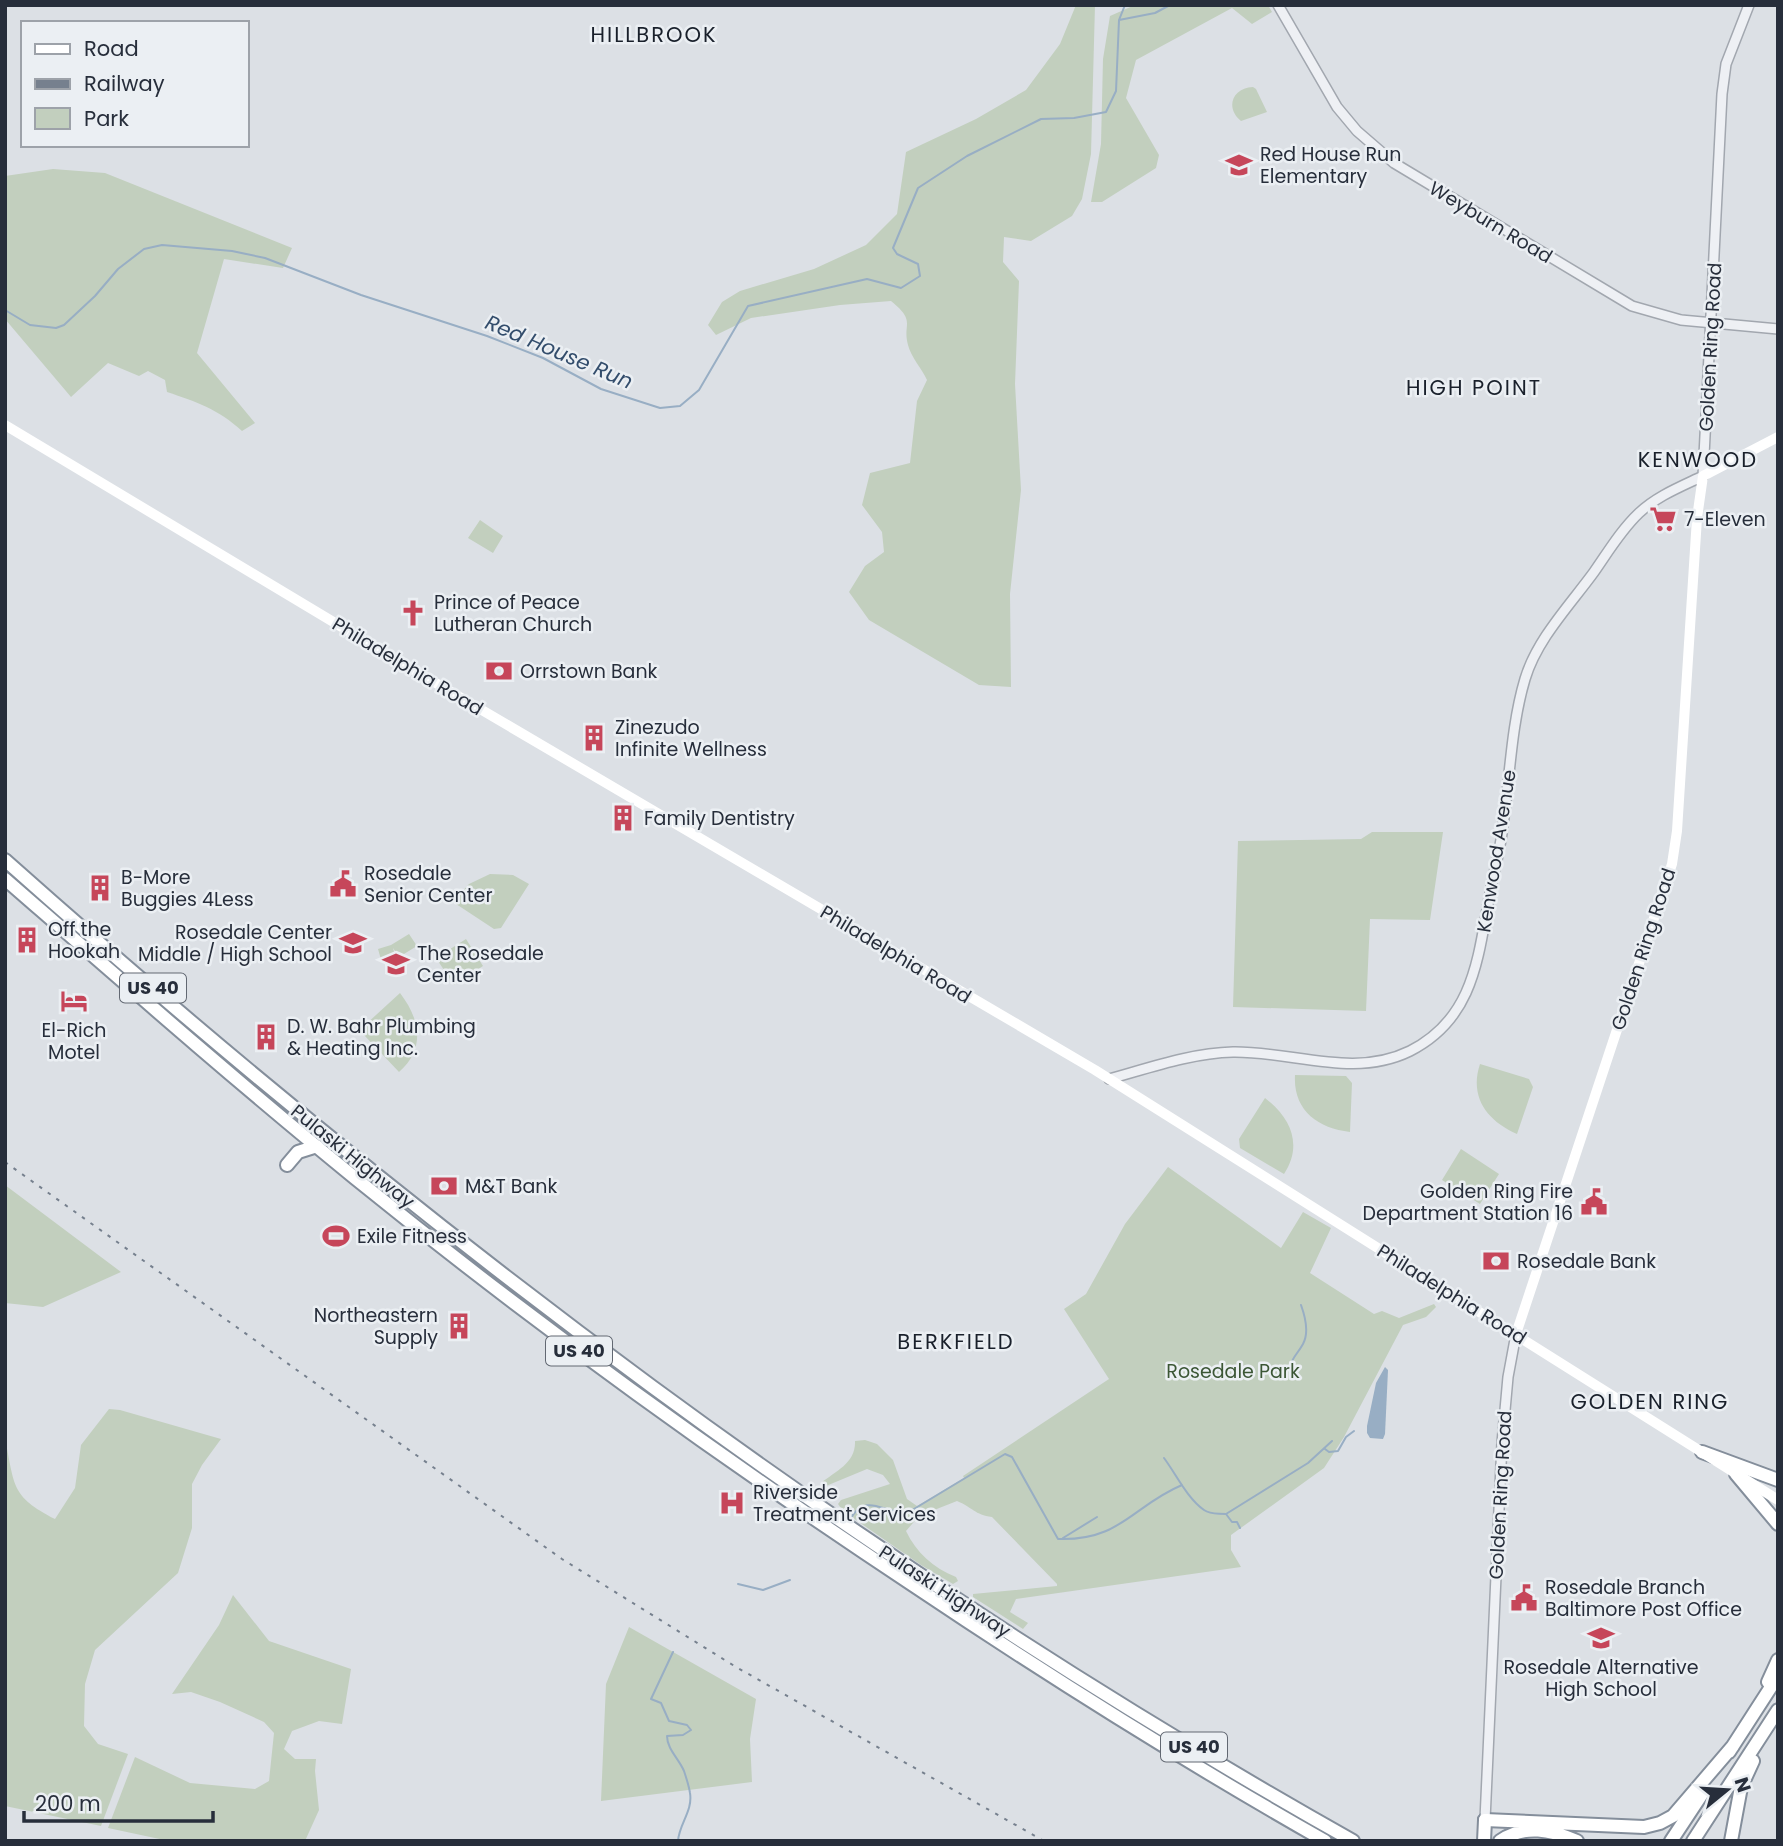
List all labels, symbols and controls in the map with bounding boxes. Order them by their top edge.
district label: HILLBROOK [590,20,718,49]
legend [21,21,248,147]
text: Road [84,34,139,63]
text: Railway [84,69,165,98]
text: Park [84,104,129,133]
place label: Red House Run Elementary [1260,141,1401,190]
school or university icon: Red House Run Elementary [1224,150,1254,180]
street label: Weyburn Road [1424,175,1558,270]
street label: Golden Ring Road [1693,262,1728,432]
water label: Red House Run [481,307,637,396]
district label: HIGH POINT [1406,373,1542,402]
district label: KENWOOD [1638,445,1758,474]
supermarket icon: 7-Eleven [1648,504,1678,534]
place label: 7-Eleven [1684,506,1766,533]
place label: Prince of Peace Lutheran Church [434,589,592,638]
church icon: Prince of Peace Lutheran Church [398,598,428,628]
street label: Philadelphia Road [327,611,488,722]
bank icon: Orrstown Bank [484,656,514,686]
place label: Orrstown Bank [520,658,658,685]
place label: Zinezudo Infinite Wellness [615,714,767,763]
building icon: Zinezudo Infinite Wellness [579,723,609,753]
street label: Kenwood Avenue [1470,768,1523,934]
building icon: Family Dentistry [608,803,638,833]
place label: Family Dentistry [644,805,795,832]
place label: Rosedale Senior Center [364,860,492,909]
place label: B-More Buggies 4Less [121,864,254,913]
street label: Golden Ring Road [1604,865,1682,1034]
public building icon: Rosedale Senior Center [328,869,358,899]
building icon: B-More Buggies 4Less [85,873,115,903]
street label: Philadelphia Road [815,899,976,1010]
place label: Off the Hookah [48,916,120,965]
place label: Rosedale Center Middle / High School [138,919,332,968]
building icon: Off the Hookah [12,925,42,955]
school or university icon: Rosedale Center Middle / High School [338,928,368,958]
place label: The Rosedale Center [417,940,544,989]
school or university icon: The Rosedale Center [381,949,411,979]
road number: US 40 [120,973,186,1002]
hotel icon: El-Rich Motel [59,986,89,1016]
place label: D. W. Bahr Plumbing & Heating Inc. [287,1013,476,1062]
place label: El-Rich Motel [42,1017,106,1066]
building icon: D. W. Bahr Plumbing & Heating Inc. [251,1022,281,1052]
street label: Pulaski Highway [285,1098,421,1215]
bank icon: M&T Bank [429,1171,459,1201]
place label: M&T Bank [465,1173,557,1200]
place label: Golden Ring Fire Department Station 16 [1363,1178,1573,1227]
public building icon: Golden Ring Fire Department Station 16 [1579,1187,1609,1217]
sports icon: Exile Fitness [321,1221,351,1251]
place label: Exile Fitness [357,1223,467,1250]
street label: Philadelphia Road [1372,1237,1532,1351]
bank icon: Rosedale Bank [1481,1246,1511,1276]
place label: Rosedale Bank [1517,1248,1656,1275]
place label: Northeastern Supply [314,1302,438,1351]
building icon: Northeastern Supply [444,1311,474,1341]
district label: BERKFIELD [897,1327,1015,1356]
road number: US 40 [546,1336,612,1366]
park label: Rosedale Park [1166,1358,1300,1385]
district label: GOLDEN RING [1571,1387,1729,1416]
street label: Golden Ring Road [1483,1410,1518,1580]
place label: Riverside Treatment Services [753,1479,936,1528]
hospital icon: Riverside Treatment Services [717,1488,747,1518]
street label: Pulaski Highway [874,1539,1016,1644]
place label: Rosedale Branch Baltimore Post Office [1545,1574,1742,1623]
public building icon: Rosedale Branch Baltimore Post Office [1509,1583,1539,1613]
school or university icon: Rosedale Alternative High School [1586,1623,1616,1653]
place label: Rosedale Alternative High School [1504,1654,1698,1703]
road number: US 40 [1161,1732,1227,1762]
north arrow [1692,1755,1762,1825]
text: N [1728,1774,1758,1796]
scale bar [24,1780,214,1824]
text: 200 m [35,1789,101,1818]

